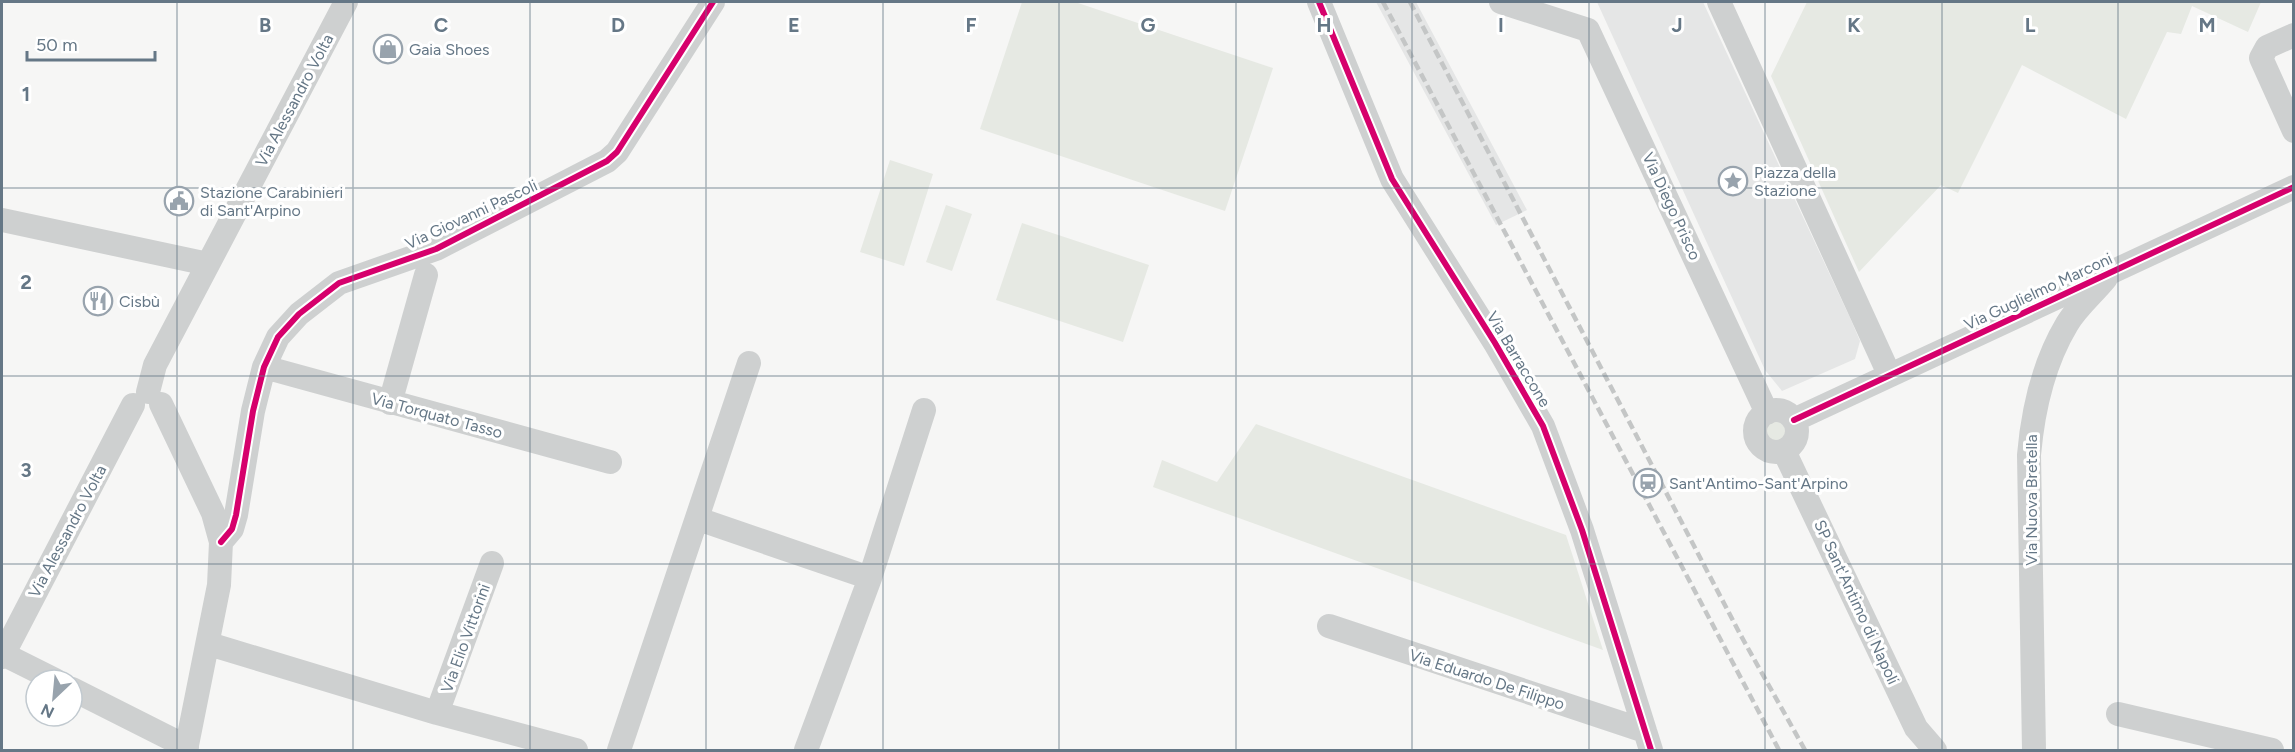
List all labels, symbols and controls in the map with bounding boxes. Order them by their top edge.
text: B [259,13,271,37]
text: C [434,13,448,37]
text: D [611,13,625,37]
text: E [788,13,800,37]
text: F [965,13,977,37]
text: G [1141,13,1156,37]
text: H [1317,13,1332,37]
text: I [1498,13,1504,37]
text: J [1671,13,1683,37]
text: K [1847,13,1861,37]
text: L [2025,13,2036,37]
text: M [2198,13,2216,37]
scale bar [27,24,154,62]
street label: Via Alessandro Volta [251,31,337,170]
shop icon: Gaia Shoes [372,33,404,65]
text: 50 m [36,34,78,56]
place label: Gaia Shoes [409,40,489,59]
text: 1 [22,82,30,106]
street label: Via Diego Prisco [1638,149,1705,263]
place label: Piazza della Stazione [1754,163,1836,200]
place icon: Piazza della Stazione [1717,165,1749,197]
street label: Via Giovanni Pascoli [402,176,540,253]
place label: Stazione Carabinieri di Sant'Arpino [200,183,343,220]
public building icon: Stazione Carabinieri di Sant'Arpino [163,185,195,217]
street label: Via Guglielmo Marconi [1961,249,2115,334]
text: 2 [20,270,32,294]
restaurant icon: Cisbù [82,285,114,317]
place label: Cisbù [119,292,160,311]
street label: Via Barraccone [1483,308,1555,411]
street label: Via Torquato Tasso [369,389,505,442]
street label: Via Nuova Bretella [2022,434,2041,566]
text: 3 [20,458,32,482]
street label: Via Alessandro Volta [24,462,110,601]
station icon: Sant'Antimo-Sant'Arpino [1632,467,1664,499]
place label: Sant'Antimo-Sant'Arpino [1669,474,1848,493]
street label: SP Sant'Antimo di Napoli [1810,517,1903,687]
street label: Via Elio Vittorini [437,581,494,695]
street label: Via Eduardo De Filippo [1407,645,1567,714]
north arrow [24,668,84,728]
text: N [38,700,57,722]

